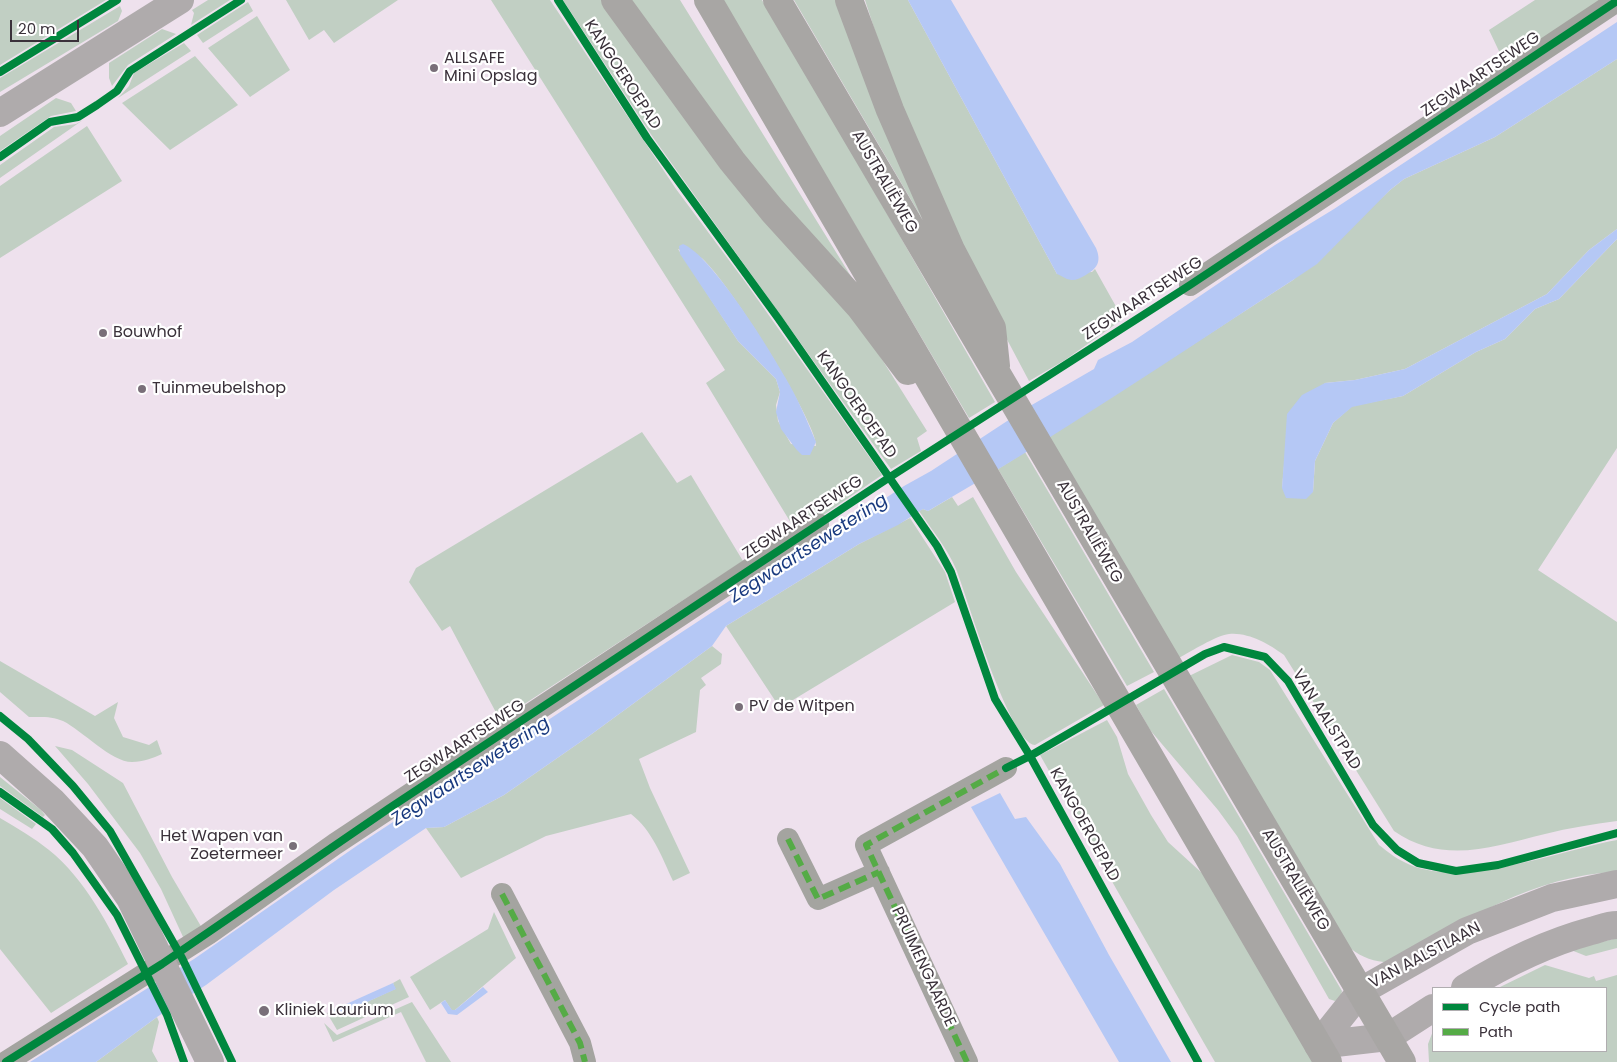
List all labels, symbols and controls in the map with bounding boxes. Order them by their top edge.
scale bar [12,10,81,42]
street label: KANGOEROEPAD [579,17,665,133]
text: 20 m [18,18,56,39]
street label: ZEGWAARTSEWEG [1418,28,1544,122]
place label: ALLSAFE Mini Opslag [444,49,537,87]
marker: ALLSAFE Mini Opslag [428,62,440,74]
street label: AUSTRALIËWEG [847,127,921,237]
street label: ZEGWAARTSEWEG [1080,253,1206,345]
place label: Bouwhof [113,323,182,343]
marker: Bouwhof [97,327,109,339]
street label: KANGOEROEPAD [812,348,900,462]
place label: Tuinmeubelshop [152,379,286,399]
marker: Tuinmeubelshop [136,383,148,395]
street label: ZEGWAARTSEWEG [740,472,866,564]
street label: AUSTRALIËWEG [1052,477,1126,587]
water label: Zegwaartsewetering [726,490,892,608]
street label: VAN AALSTPAD [1287,666,1365,774]
street label: ZEGWAARTSEWEG [402,696,528,788]
place label: PV de Witpen [749,697,855,717]
marker: PV de Witpen [733,701,745,713]
water label: Zegwaartsewetering [388,713,554,831]
street label: KANGOEROEPAD [1045,765,1123,885]
street label: AUSTRALIËWEG [1257,826,1333,934]
place label: Het Wapen van Zoetermeer [160,827,283,865]
marker: Het Wapen van Zoetermeer [287,840,299,852]
street label: PRUIMENGAARDE [887,904,959,1030]
street label: VAN AALSTLAAN [1366,919,1484,993]
legend [1432,987,1607,1052]
text: Cycle path [1479,996,1560,1017]
place label: Kliniek Laurium [275,1001,394,1021]
marker: Kliniek Laurium [257,1004,271,1018]
text: Path [1479,1021,1513,1042]

